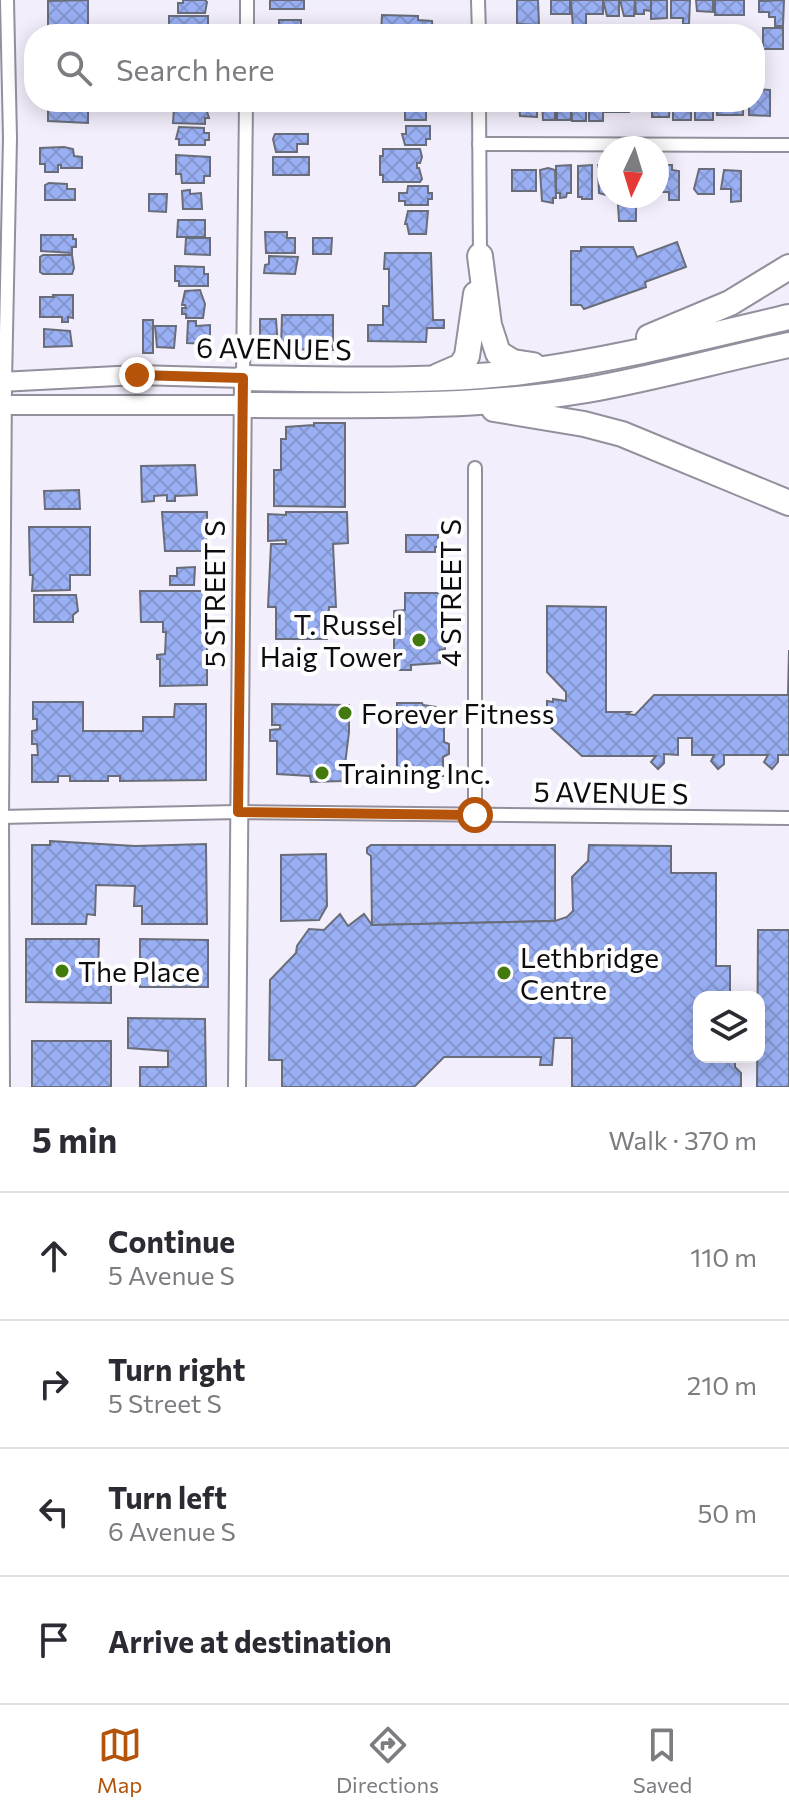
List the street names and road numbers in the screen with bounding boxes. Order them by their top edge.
street label: 6 AVENUE S [196,330,352,366]
street label: 4 STREET S [433,519,467,667]
street label: 5 STREET S [197,520,231,668]
street label: 5 AVENUE S [533,774,689,810]

